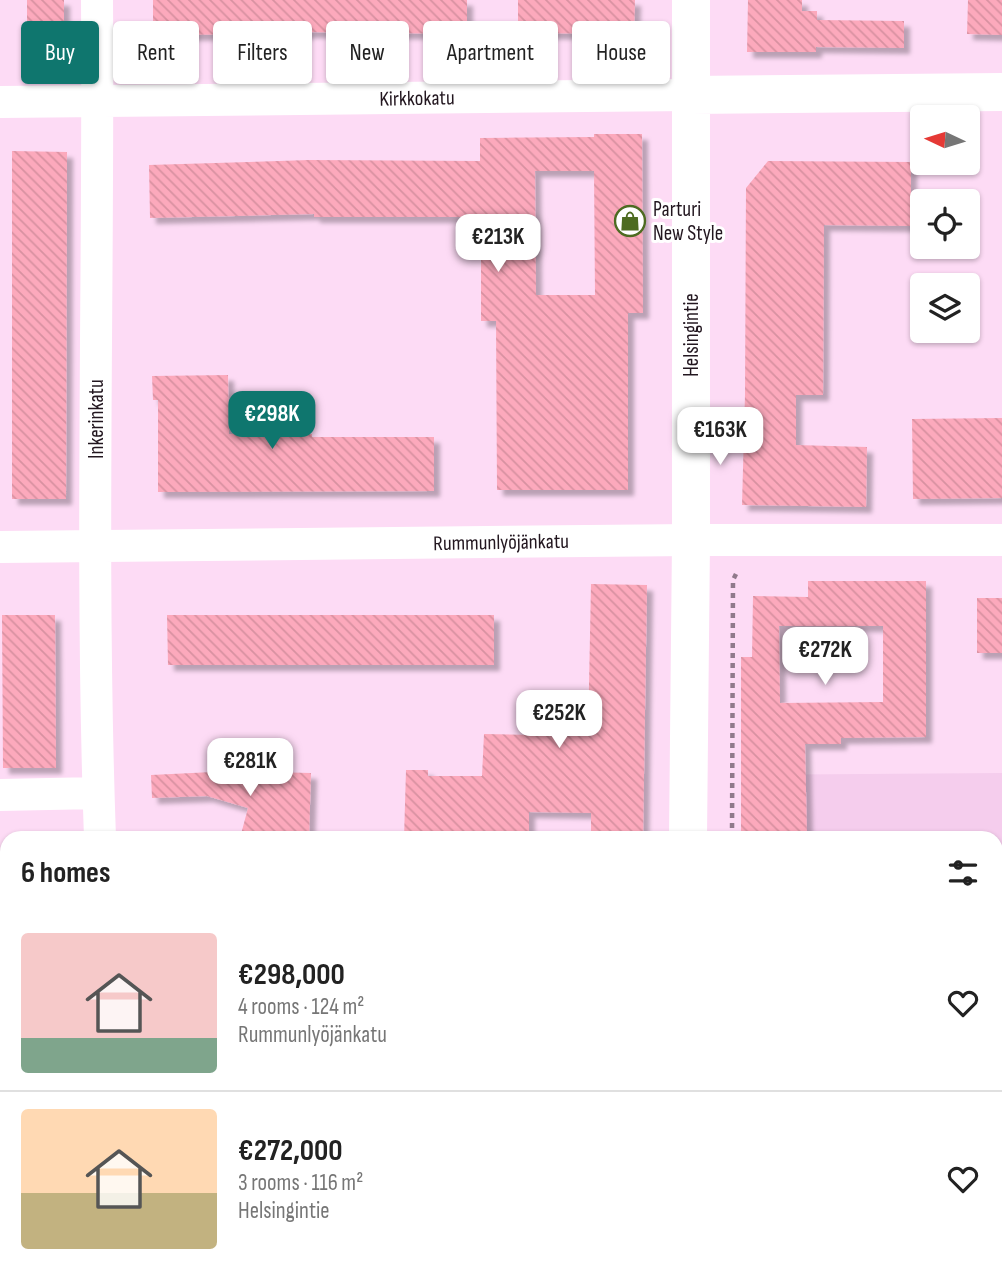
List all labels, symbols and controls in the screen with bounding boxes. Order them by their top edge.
chip: Buy [21,21,99,84]
chip: Rent [113,21,199,84]
chip: Filters [213,21,312,84]
chip: New [326,21,409,84]
chip: Apartment [423,21,558,84]
chip: House [572,21,670,84]
street label: Kirkkokatu [379,85,455,112]
north arrow [910,105,980,175]
map controls [910,105,980,343]
button: locate [910,189,980,259]
place label: Parturi New Style [653,197,723,246]
shop icon: Parturi New Style [613,204,647,238]
pin: €213K [449,215,547,274]
text: €213K [472,223,524,251]
button: layers [910,273,980,343]
street label: Helsingintie [679,293,704,377]
street label: Inkerinkatu [84,379,109,459]
pin: €298K [223,392,321,451]
text: €298K [244,400,300,428]
pin: €163K [671,407,769,467]
text: €163K [693,416,747,444]
street label: Rummunlyöjänkatu [433,529,569,556]
pin: €272K [776,628,874,687]
text: €272K [798,636,852,664]
pin: €252K [510,690,608,750]
text: €252K [532,699,586,727]
pin: €281K [201,738,299,798]
text: €281K [223,747,277,775]
icon: filters [944,854,982,892]
text: 6 homes [21,855,110,891]
text: €298,000 [238,957,345,993]
icon: home [77,961,161,1045]
icon: heart [944,984,982,1022]
text: 4 rooms · 124 m² [238,993,364,1021]
text: Rummunlyöjänkatu [238,1021,387,1049]
text: €272,000 [238,1133,343,1169]
icon: home [77,1137,161,1221]
icon: heart [944,1160,982,1198]
text: 3 rooms · 116 m² [238,1169,363,1197]
text: Helsingintie [238,1197,330,1225]

